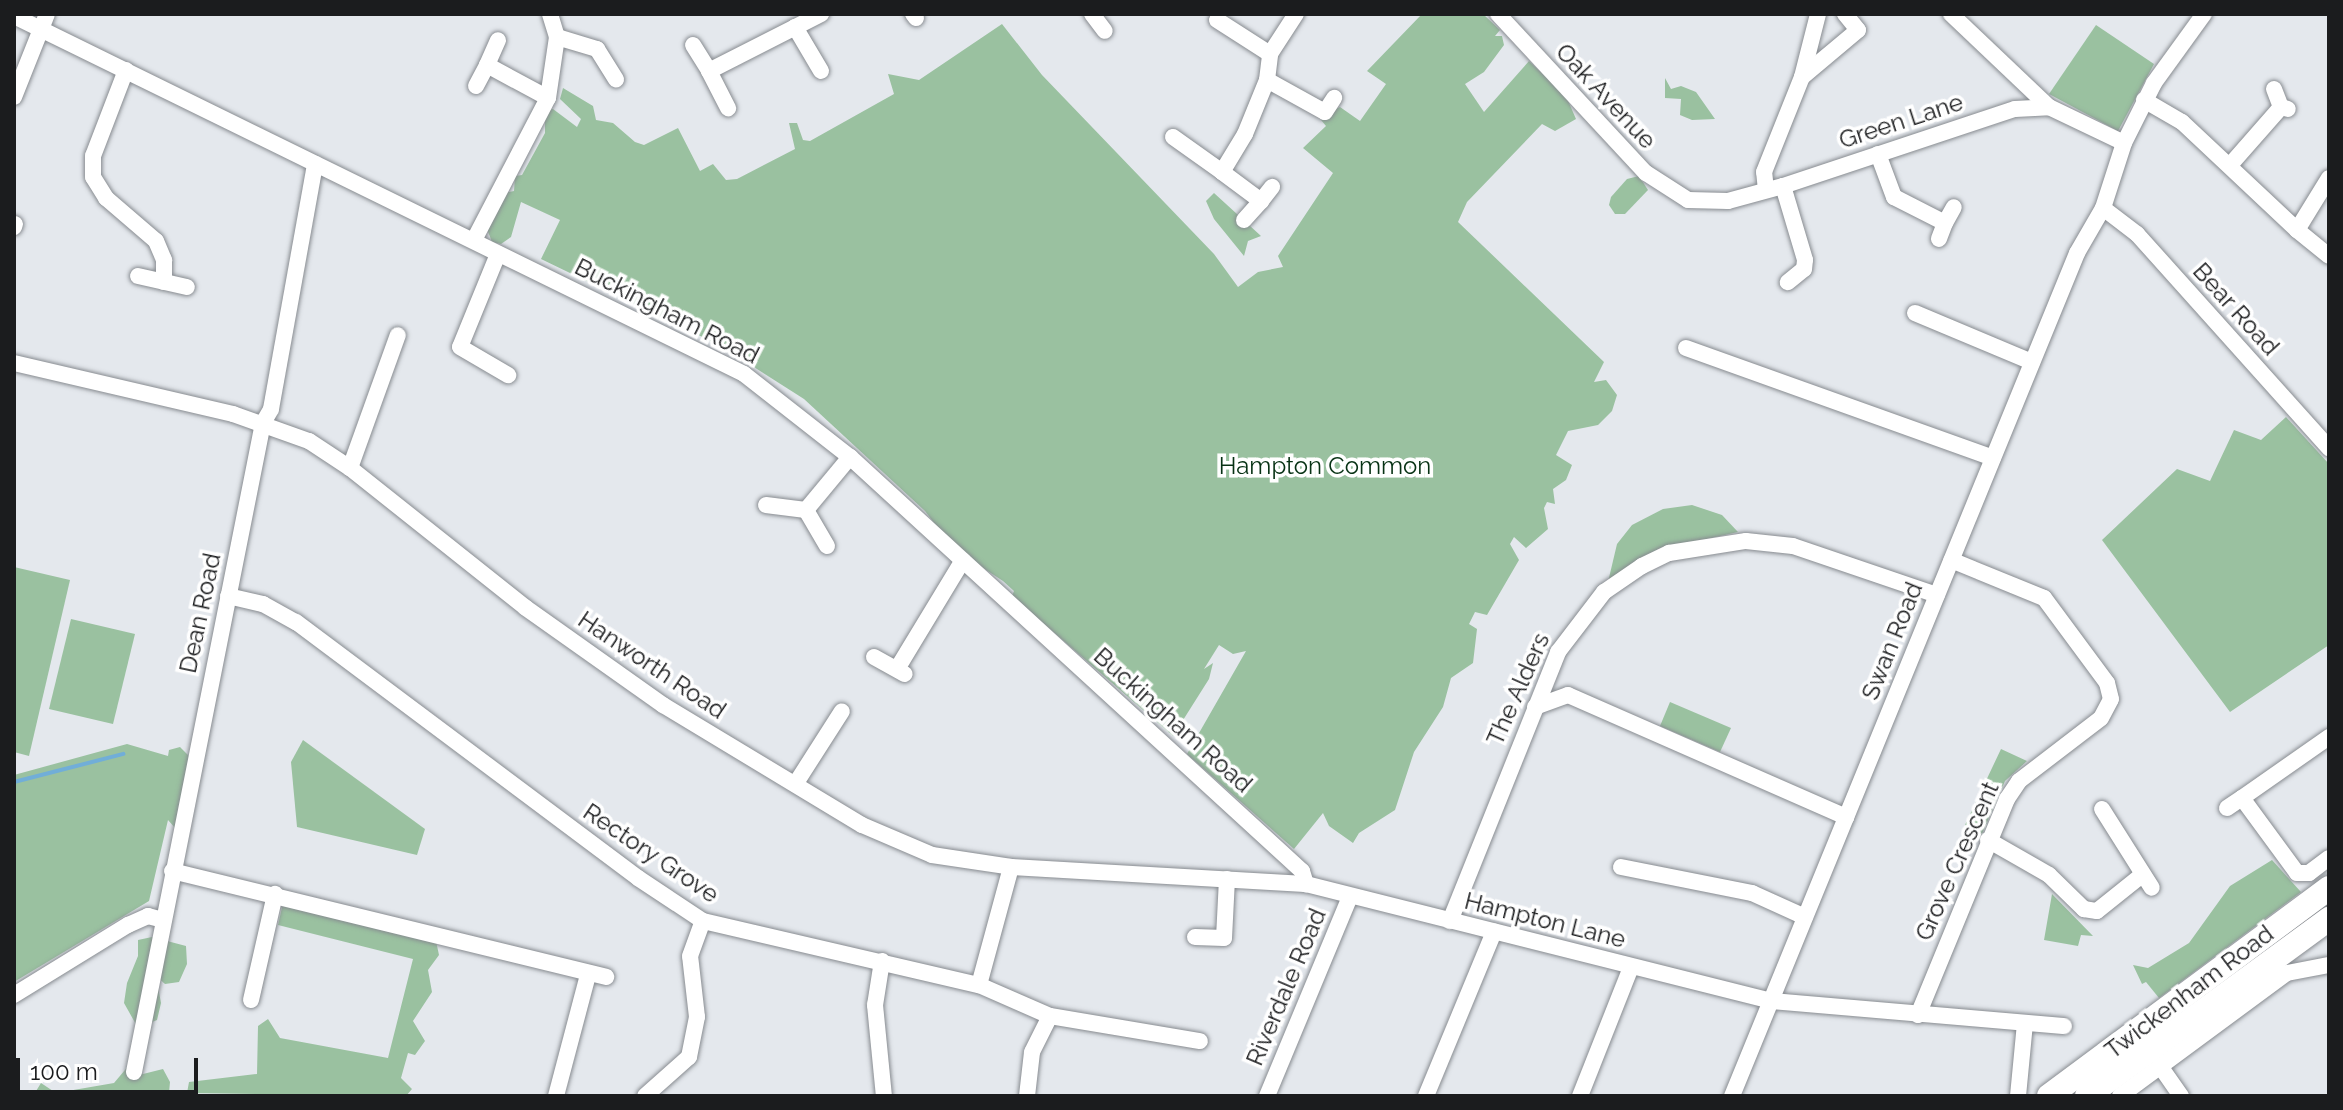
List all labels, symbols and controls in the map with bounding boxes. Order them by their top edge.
street label: Oak Avenue [1550,37,1662,155]
street label: Green Lane [1835,87,1967,155]
street label: Buckingham Road [570,252,764,370]
street label: Bear Road [2187,257,2285,361]
park label: Hampton Common [1219,452,1431,480]
street label: Dean Road [173,550,227,676]
street label: Swan Road [1855,578,1929,704]
street label: Hanworth Road [573,605,731,725]
street label: The Alders [1480,628,1556,750]
street label: Buckingham Road [1088,641,1258,799]
street label: Grove Crescent [1909,777,2005,945]
street label: Rectory Grove [578,797,724,909]
street label: Hampton Lane [1462,886,1628,954]
street label: Riverdale Road [1240,904,1332,1070]
street label: Twickenham Road [2099,919,2279,1065]
scale bar [20,1042,202,1092]
text: 100 m [30,1057,98,1086]

